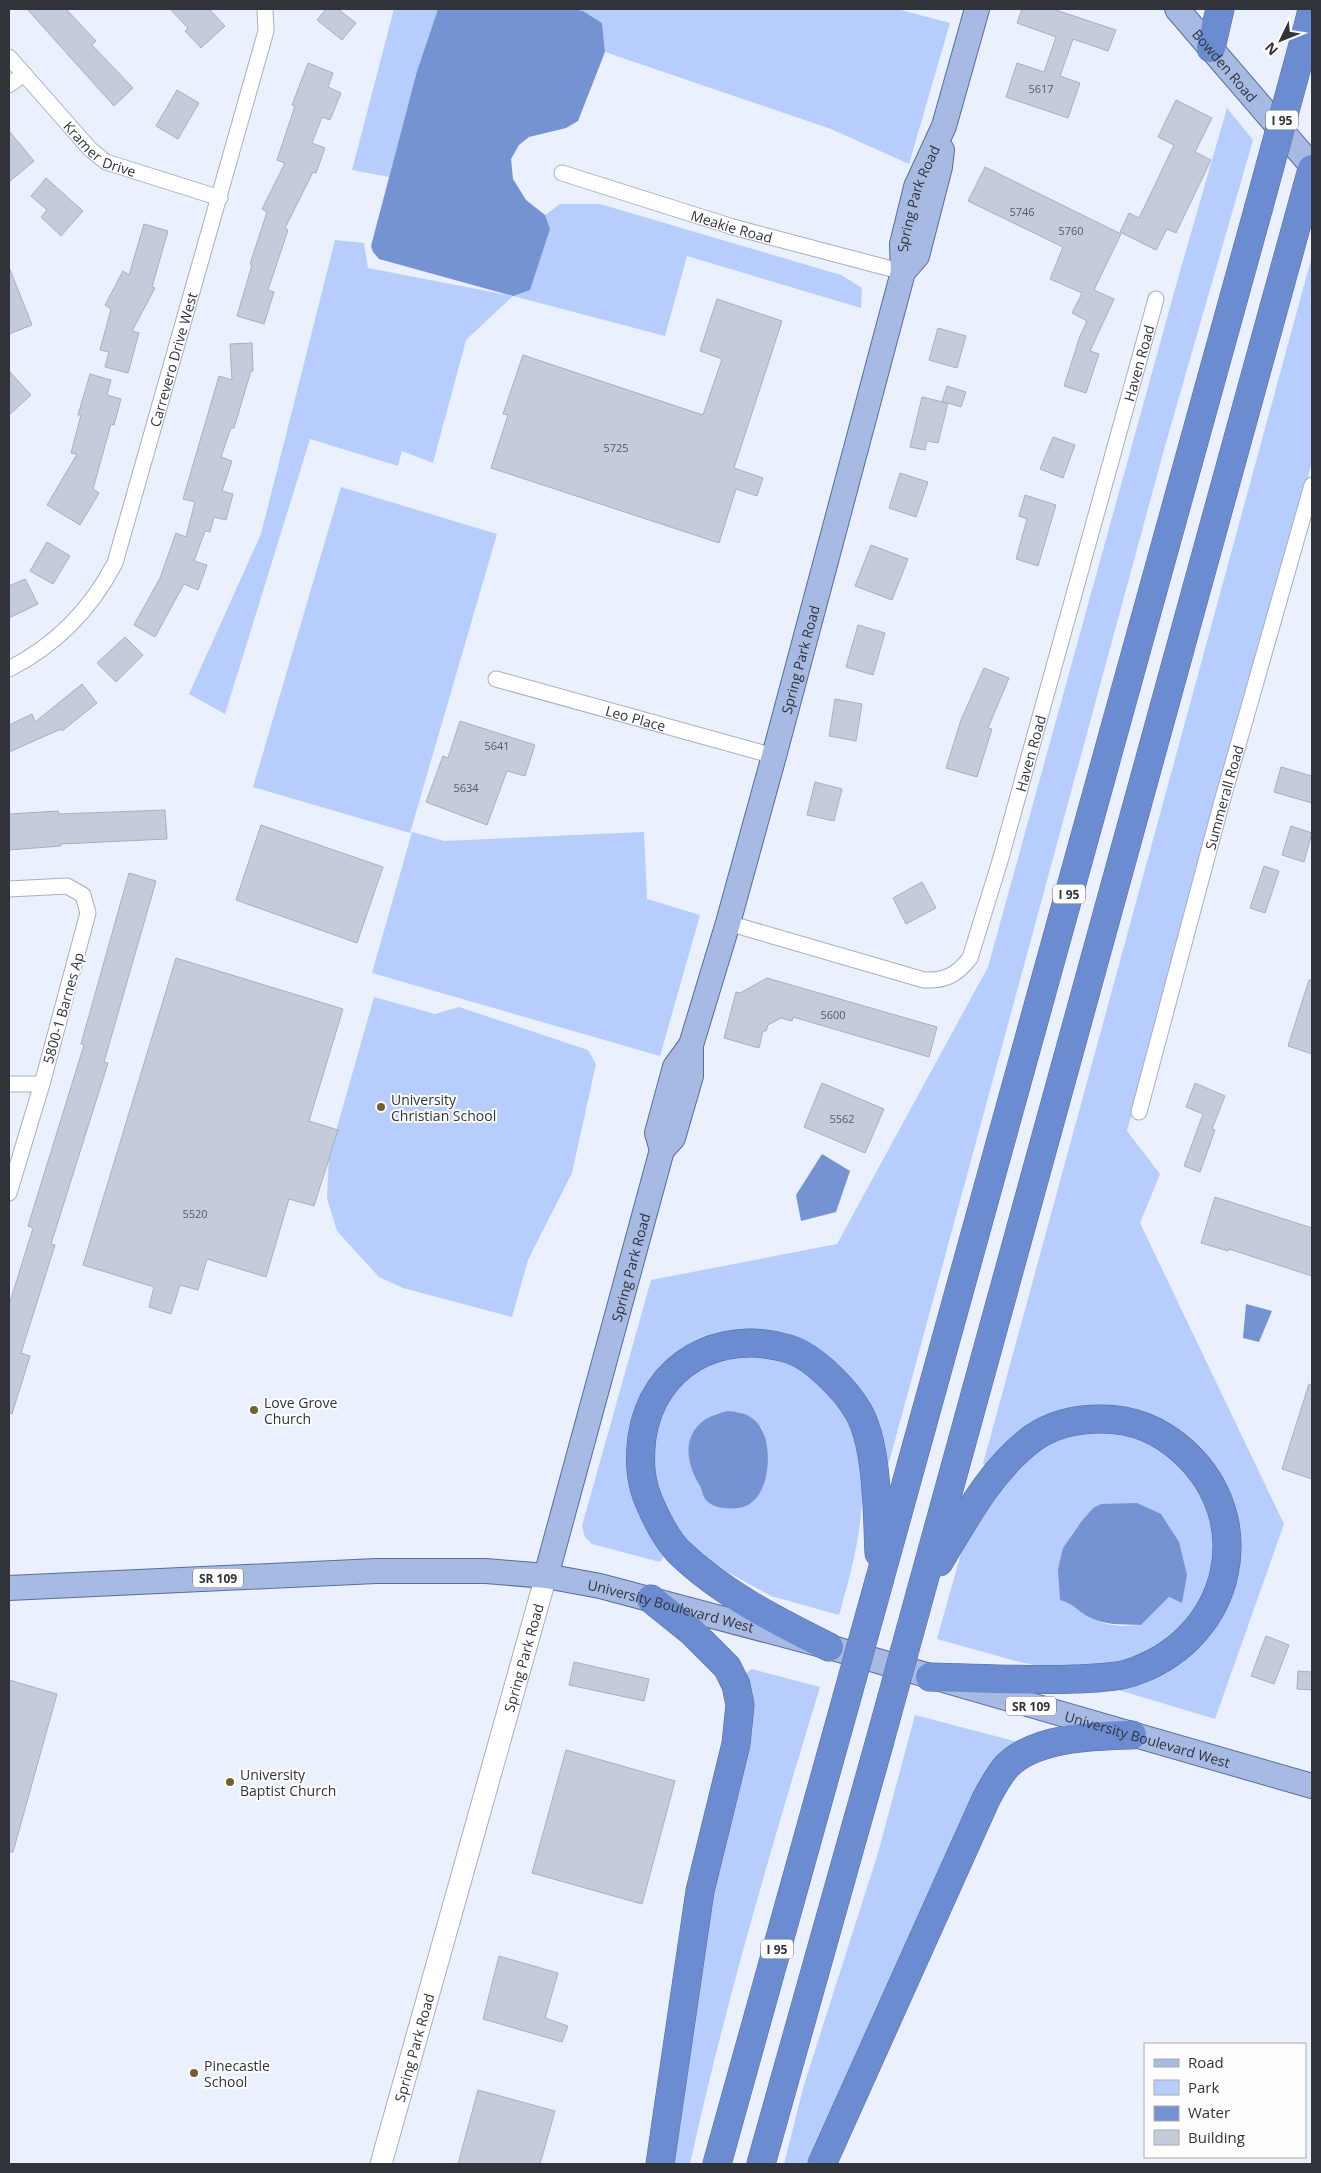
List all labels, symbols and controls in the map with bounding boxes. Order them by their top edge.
north arrow [1256,15,1306,65]
street label: Bowden Road [1189,25,1262,106]
text: N [1260,39,1282,60]
house number: 5617 [1028,81,1054,96]
road number: I 95 [1266,110,1298,130]
street label: Kramer Drive [60,117,139,180]
street label: Spring Park Road [893,142,943,252]
house number: 5746 [1009,204,1035,219]
street label: Meakie Road [689,205,775,247]
house number: 5760 [1058,223,1084,238]
street label: Carrevero Drive West [145,290,201,429]
street label: Haven Road [1119,323,1158,403]
house number: 5725 [603,440,629,455]
street label: Spring Park Road [776,603,823,716]
street label: Leo Place [604,700,668,735]
street label: Haven Road [1010,713,1050,794]
house number: 5641 [484,738,510,753]
street label: Summerall Road [1200,743,1247,852]
house number: 5634 [453,780,479,795]
road number: I 95 [1053,884,1085,904]
street label: 5800-1 Barnes Ap [38,950,88,1066]
house number: 5600 [820,1007,846,1022]
place label: University Christian School [391,1090,496,1125]
marker: University Christian School [375,1101,387,1113]
house number: 5562 [829,1111,855,1126]
house number: 5520 [182,1206,208,1221]
street label: Spring Park Road [606,1211,654,1324]
place label: Love Grove Church [264,1393,338,1428]
marker: Love Grove Church [248,1404,260,1416]
road number: SR 109 [193,1569,243,1588]
street label: University Boulevard West [586,1574,756,1636]
street label: Spring Park Road [499,1601,547,1714]
road number: SR 109 [1006,1696,1056,1715]
street label: University Boulevard West [1063,1706,1233,1772]
place label: University Baptist Church [240,1765,336,1800]
marker: University Baptist Church [224,1776,236,1788]
road number: I 95 [761,1940,793,1958]
street label: Spring Park Road [389,1991,438,2104]
legend [1144,2043,1306,2158]
text: Road [1188,2052,1224,2072]
place label: Pinecastle School [204,2056,270,2091]
marker: Pinecastle School [188,2067,200,2079]
text: Park [1188,2077,1219,2097]
text: Water [1188,2102,1230,2122]
text: Building [1188,2127,1245,2147]

